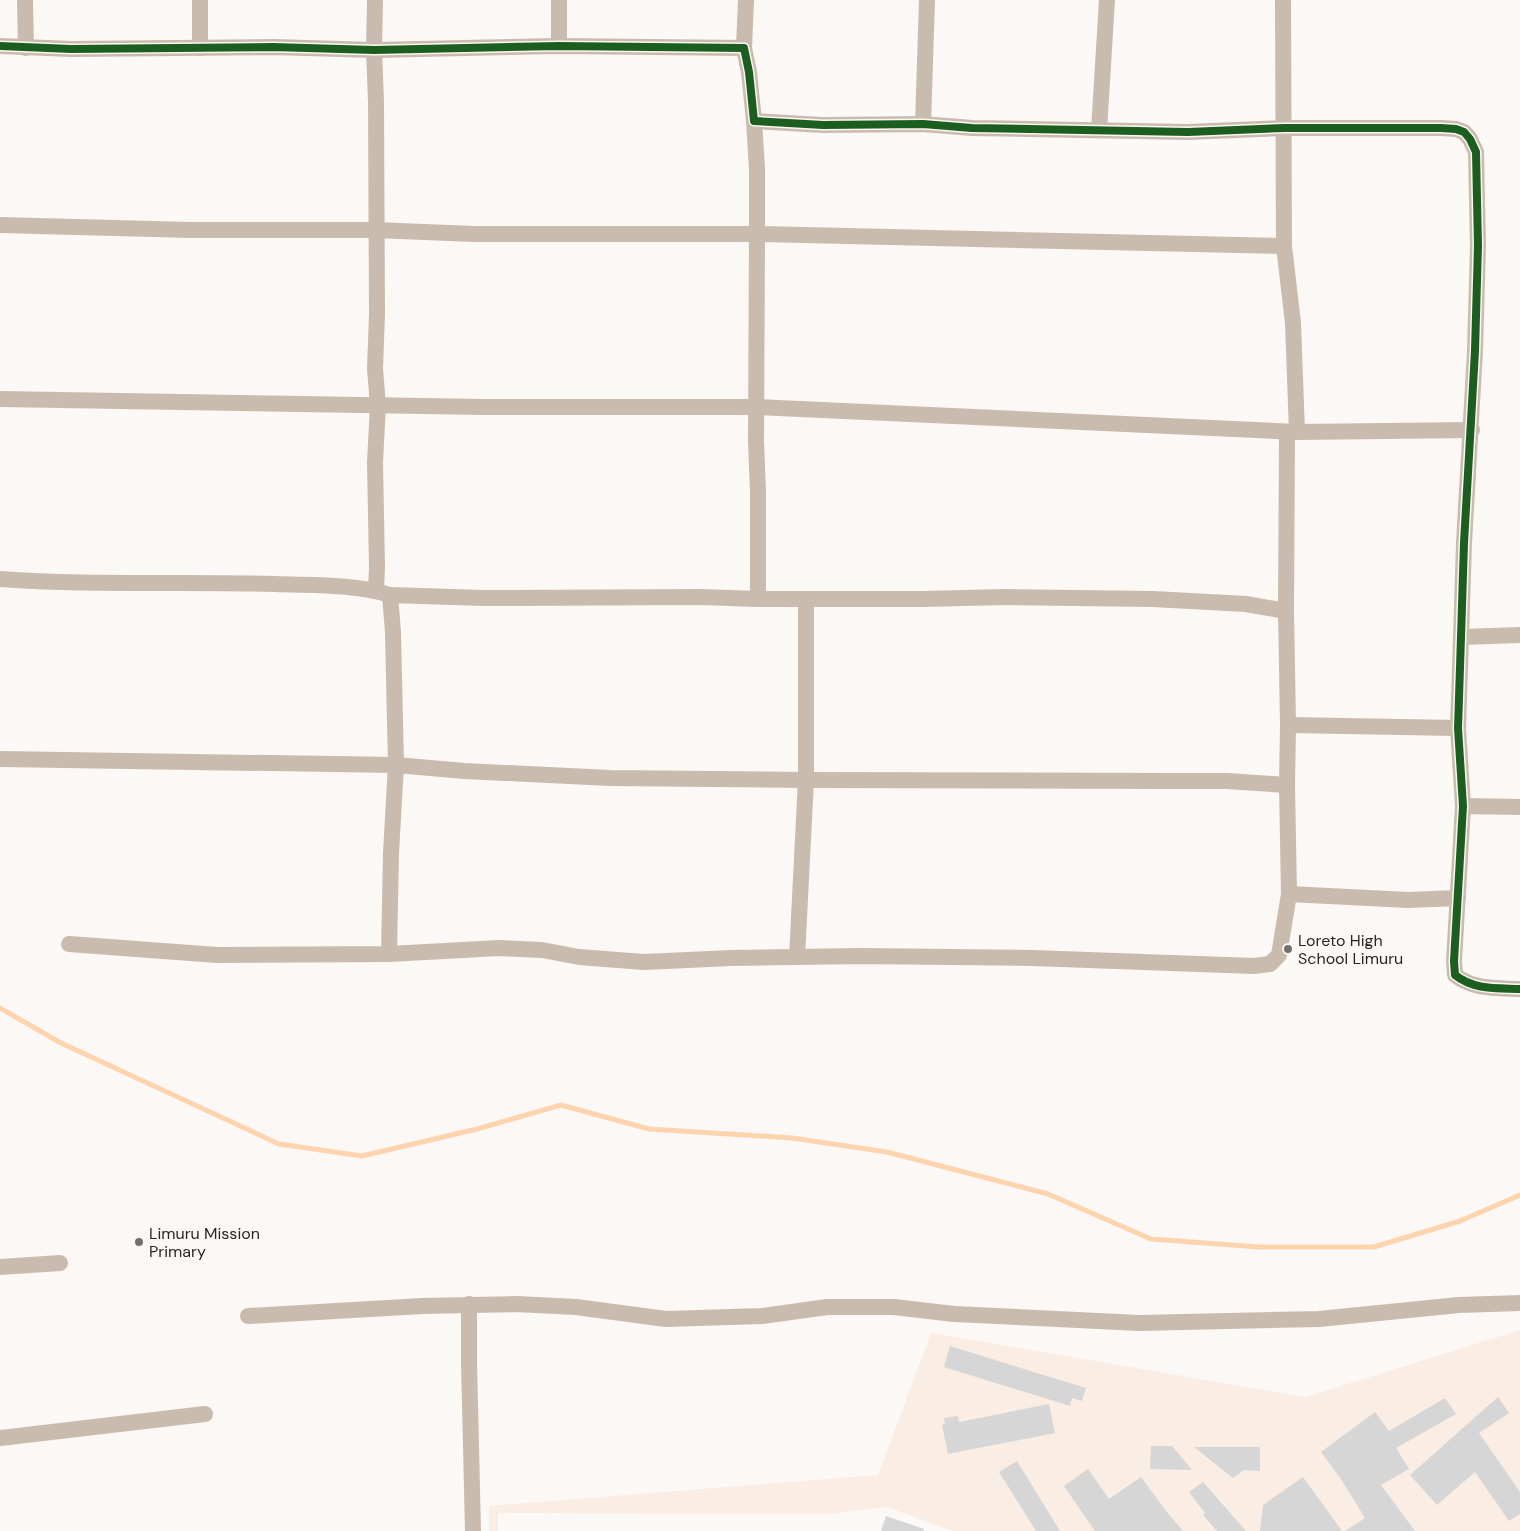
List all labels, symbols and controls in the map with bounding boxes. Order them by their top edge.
place label: Loreto High School Limuru [1298,930,1403,969]
marker: Loreto High School Limuru [1282,943,1294,955]
place label: Limuru Mission Primary [149,1223,260,1262]
marker: Limuru Mission Primary [133,1236,145,1248]

